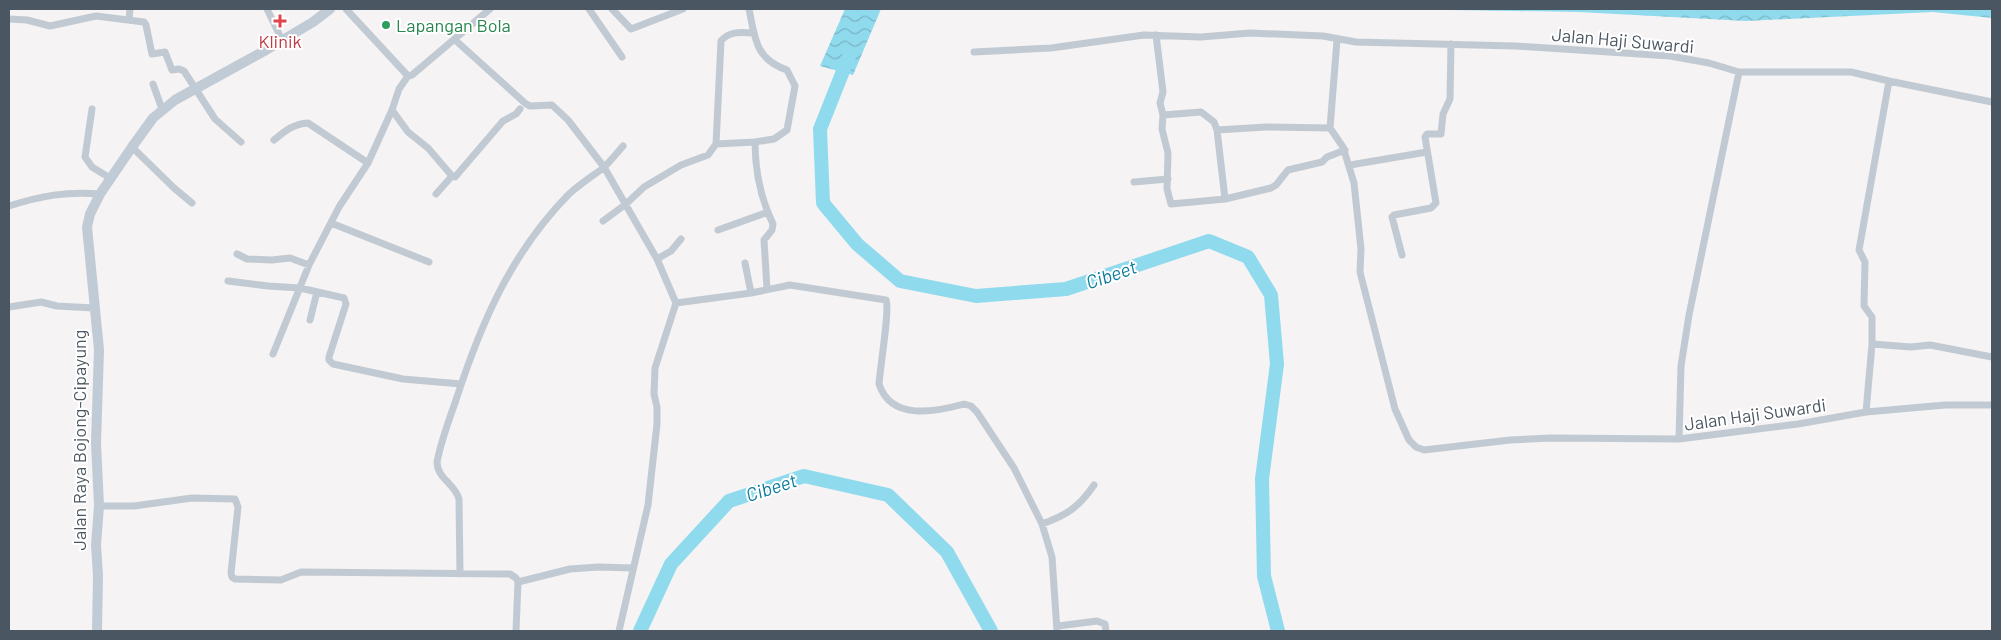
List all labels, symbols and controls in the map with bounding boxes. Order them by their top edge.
marker: Klinik [273,14,287,28]
place label: Lapangan Bola [396,14,511,36]
marker: Lapangan Bola [380,19,392,31]
street label: Jalan Haji Suwardi [1551,23,1695,57]
place label: Klinik [258,30,302,52]
water label: Cibeet [1083,255,1140,293]
street label: Jalan Raya Bojong-Cipayung [68,330,90,550]
street label: Jalan Haji Suwardi [1683,393,1827,435]
water label: Cibeet [743,468,800,506]

